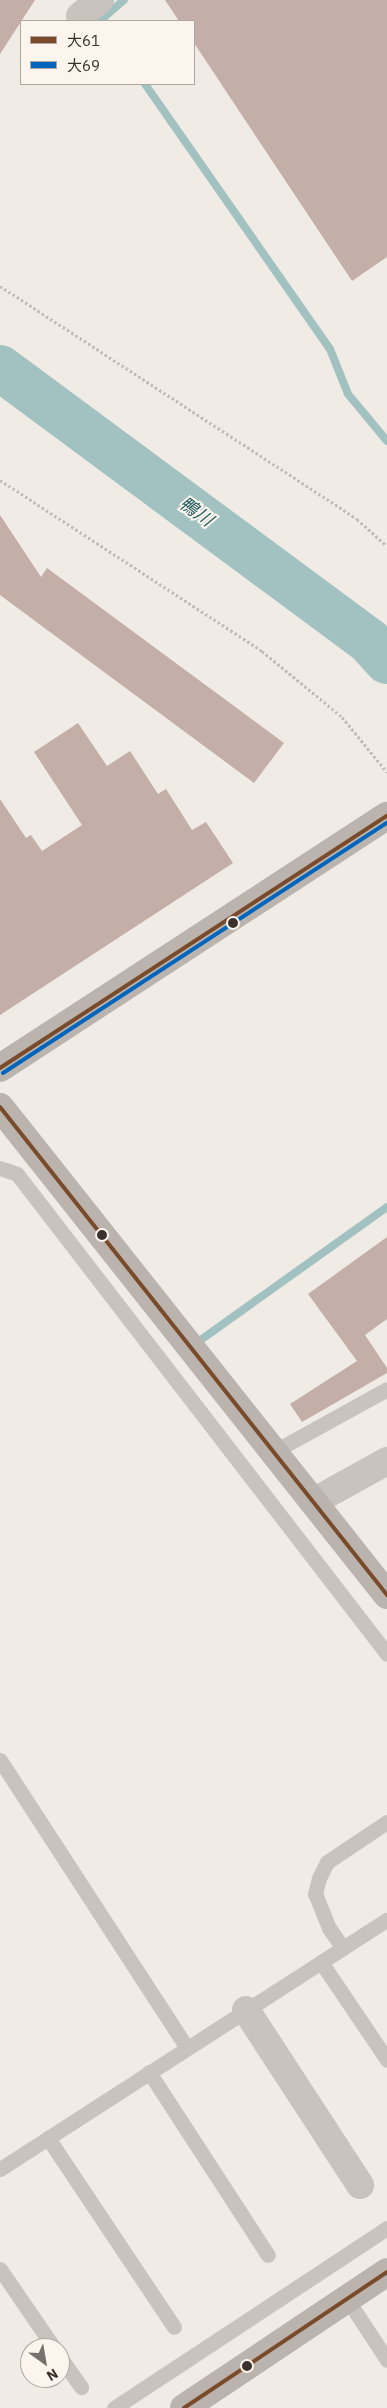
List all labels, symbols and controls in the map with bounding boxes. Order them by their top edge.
legend [20,20,195,85]
text: 大61 [67,31,100,50]
text: 大69 [67,56,100,75]
water label: 鴨川 [175,493,217,531]
unlabelled marker [228,918,238,928]
unlabelled marker [97,1230,107,1240]
north arrow [20,2338,70,2388]
unlabelled marker [242,2361,252,2371]
text: N [43,2365,61,2385]

